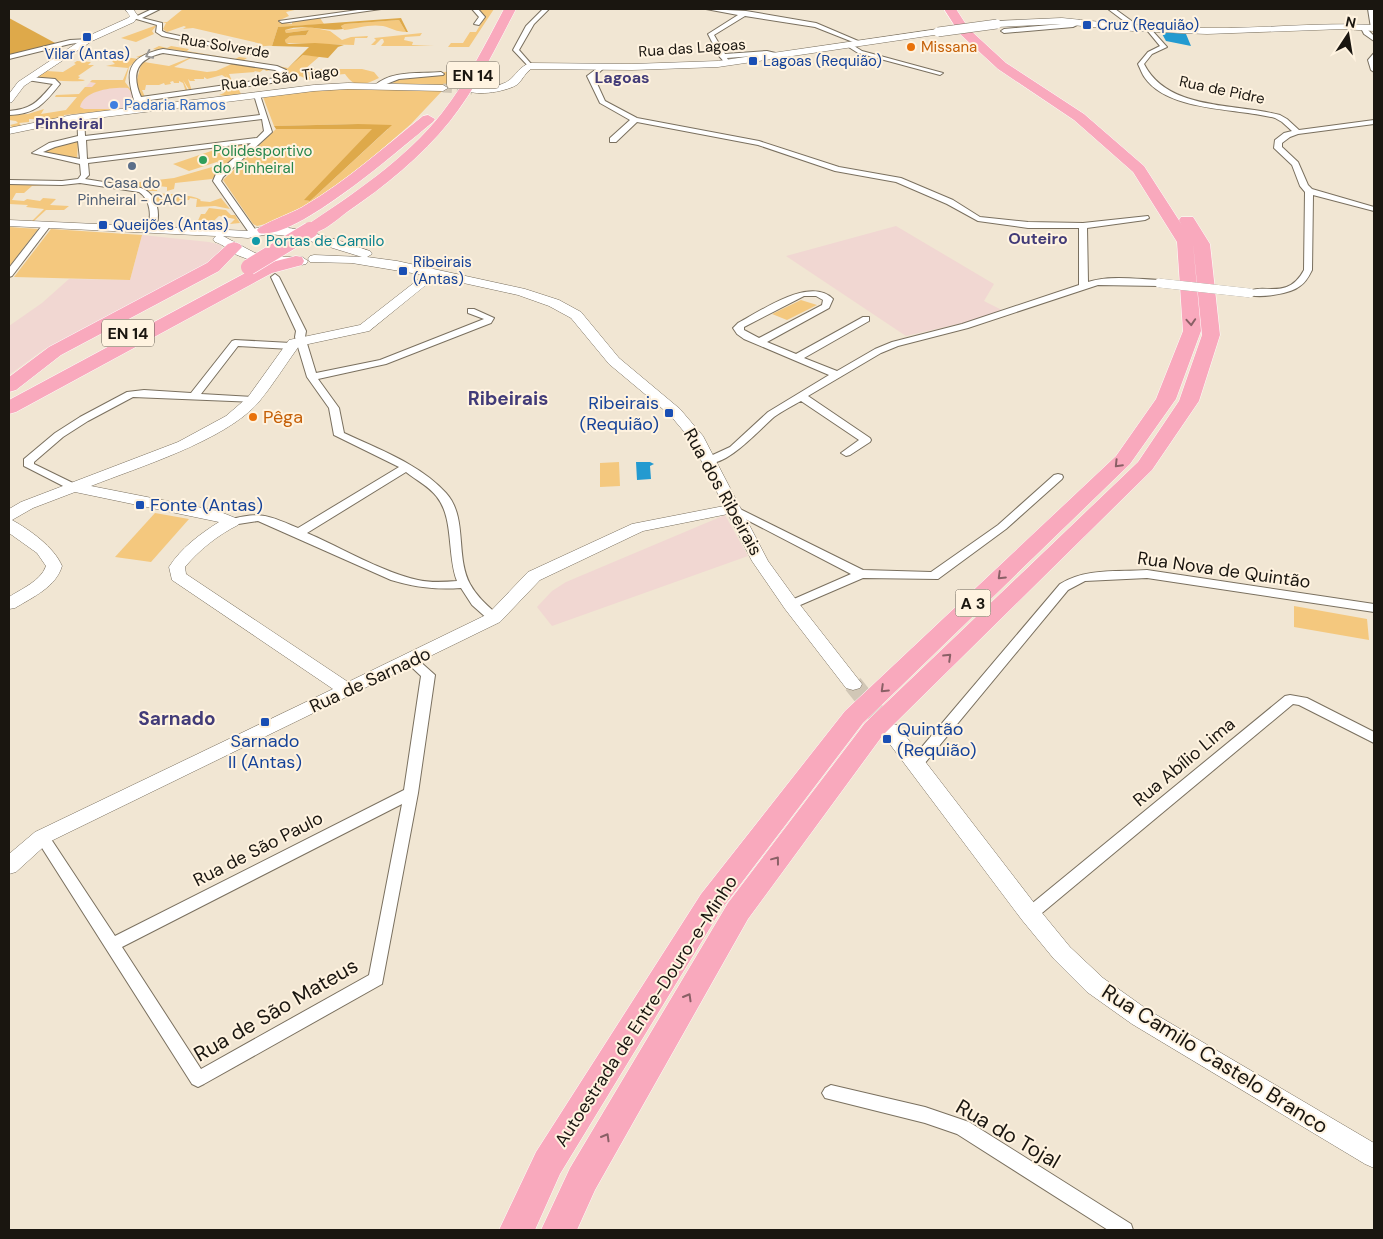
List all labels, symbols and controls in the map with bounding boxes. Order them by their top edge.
north arrow [1323,10,1373,60]
text: N [1344,12,1358,32]
place label: Cruz (Requião) [1097,15,1199,35]
marker: Cruz (Requião) [1081,19,1093,31]
street label: Rua Solverde [179,29,271,63]
marker: Vilar (Antas) [81,31,93,43]
street label: Rua das Lagoas [638,34,746,62]
place label: Missana [921,37,977,57]
marker: Missana [905,41,917,53]
place label: Vilar (Antas) [44,44,130,64]
one-way arrow [145,49,154,59]
place label: Lagoas (Requião) [763,51,882,71]
marker: Lagoas (Requião) [747,55,759,67]
street label: Rua de São Tiago [220,61,340,95]
road number: EN 14 [447,62,499,88]
district label: Lagoas [594,67,650,88]
street label: Rua de Pidre [1177,71,1267,109]
place label: Padaria Ramos [124,95,226,115]
marker: Padaria Ramos [108,99,120,111]
district label: Pinheiral [35,113,103,134]
place label: Polidesportivo do Pinheiral [213,141,312,178]
marker: Polidesportivo do Pinheiral [197,154,209,166]
marker: Casa do Pinheiral - CACI [126,160,138,172]
place label: Casa do Pinheiral - CACI [78,173,186,210]
place label: Queijões (Antas) [113,215,229,235]
marker: Queijões (Antas) [97,219,109,231]
district label: Outeiro [1008,228,1068,249]
place label: Portas de Camilo [266,231,384,251]
marker: Portas de Camilo [250,235,262,247]
place label: Ribeirais (Antas) [413,252,472,289]
marker: Ribeirais (Antas) [397,265,409,277]
one-way arrow [1185,318,1196,326]
road number: EN 14 [102,319,154,346]
district label: Ribeirais [468,386,548,411]
place label: Ribeirais (Requião) [580,391,659,436]
place label: Pêga [263,405,303,429]
marker: Ribeirais (Requião) [663,407,675,419]
marker: Pêga [247,411,259,423]
street label: Rua dos Ribeirais [678,424,768,560]
one-way arrow [1115,458,1124,467]
place label: Fonte (Antas) [150,493,263,517]
marker: Fonte (Antas) [134,499,146,511]
street label: Rua Nova de Quintão [1136,546,1312,594]
one-way arrow [998,570,1007,579]
road number: A 3 [956,590,990,616]
street label: Rua de Sarnado [306,641,434,719]
one-way arrow [943,654,952,663]
one-way arrow [880,683,889,692]
district label: Sarnado [138,706,216,731]
street label: Rua Abílio Lima [1128,712,1240,812]
marker: Sarnado II (Antas) [259,716,271,728]
place label: Quintão (Requião) [897,717,976,762]
place label: Sarnado II (Antas) [228,729,302,774]
marker: Quintão (Requião) [881,733,893,745]
street label: Rua de São Paulo [189,806,327,892]
one-way arrow [770,856,779,866]
street label: Autoestrada de Entre-Douro-e-Minho [549,871,743,1151]
street label: Rua de São Mateus [189,952,363,1068]
street label: Rua Camilo Castelo Branco [1096,978,1334,1140]
one-way arrow [682,993,692,1002]
street label: Rua do Tojal [951,1093,1065,1175]
one-way arrow [600,1134,610,1143]

